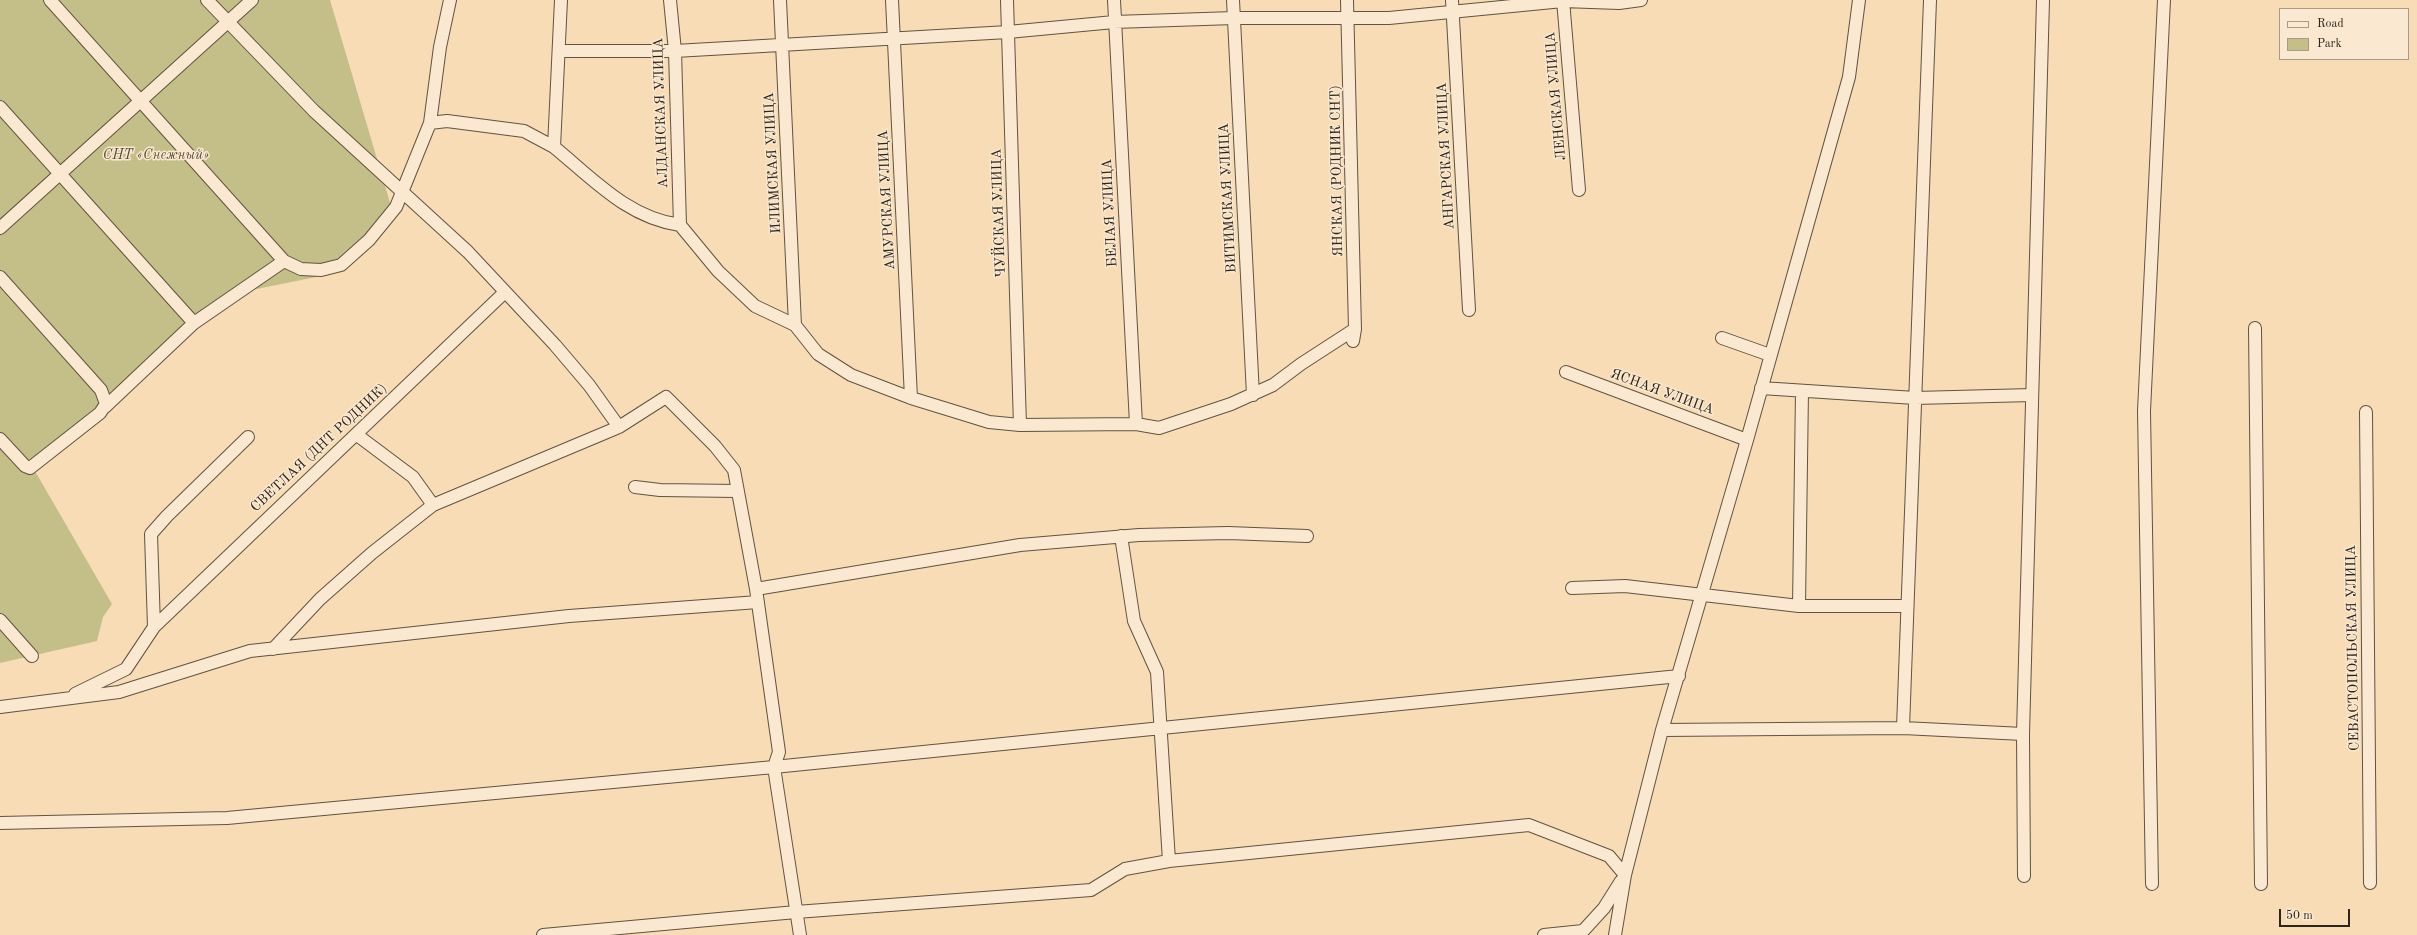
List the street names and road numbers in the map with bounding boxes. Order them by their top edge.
street label: ЛЕНСКАЯ УЛИЦА [1542,31,1570,161]
street label: АЛДАНСКАЯ УЛИЦА [650,37,672,189]
street label: АНГАРСКАЯ УЛИЦА [1434,82,1458,230]
street label: ЯНСКАЯ (РОДНИК СНТ) [1327,85,1347,257]
street label: ИЛИМСКАЯ УЛИЦА [761,92,785,234]
street label: ВИТИМСКАЯ УЛИЦА [1216,122,1240,274]
street label: АМУРСКАЯ УЛИЦА [875,130,899,270]
street label: ЧУЙСКАЯ УЛИЦА [988,148,1010,278]
street label: БЕЛАЯ УЛИЦА [1099,158,1121,268]
street label: ЯСНАЯ УЛИЦА [1608,365,1716,419]
street label: СВЕТЛАЯ (ДНТ РОДНИК) [247,380,391,516]
street label: СЕВАСТОПОЛЬСКАЯ УЛИЦА [2343,545,2363,751]

